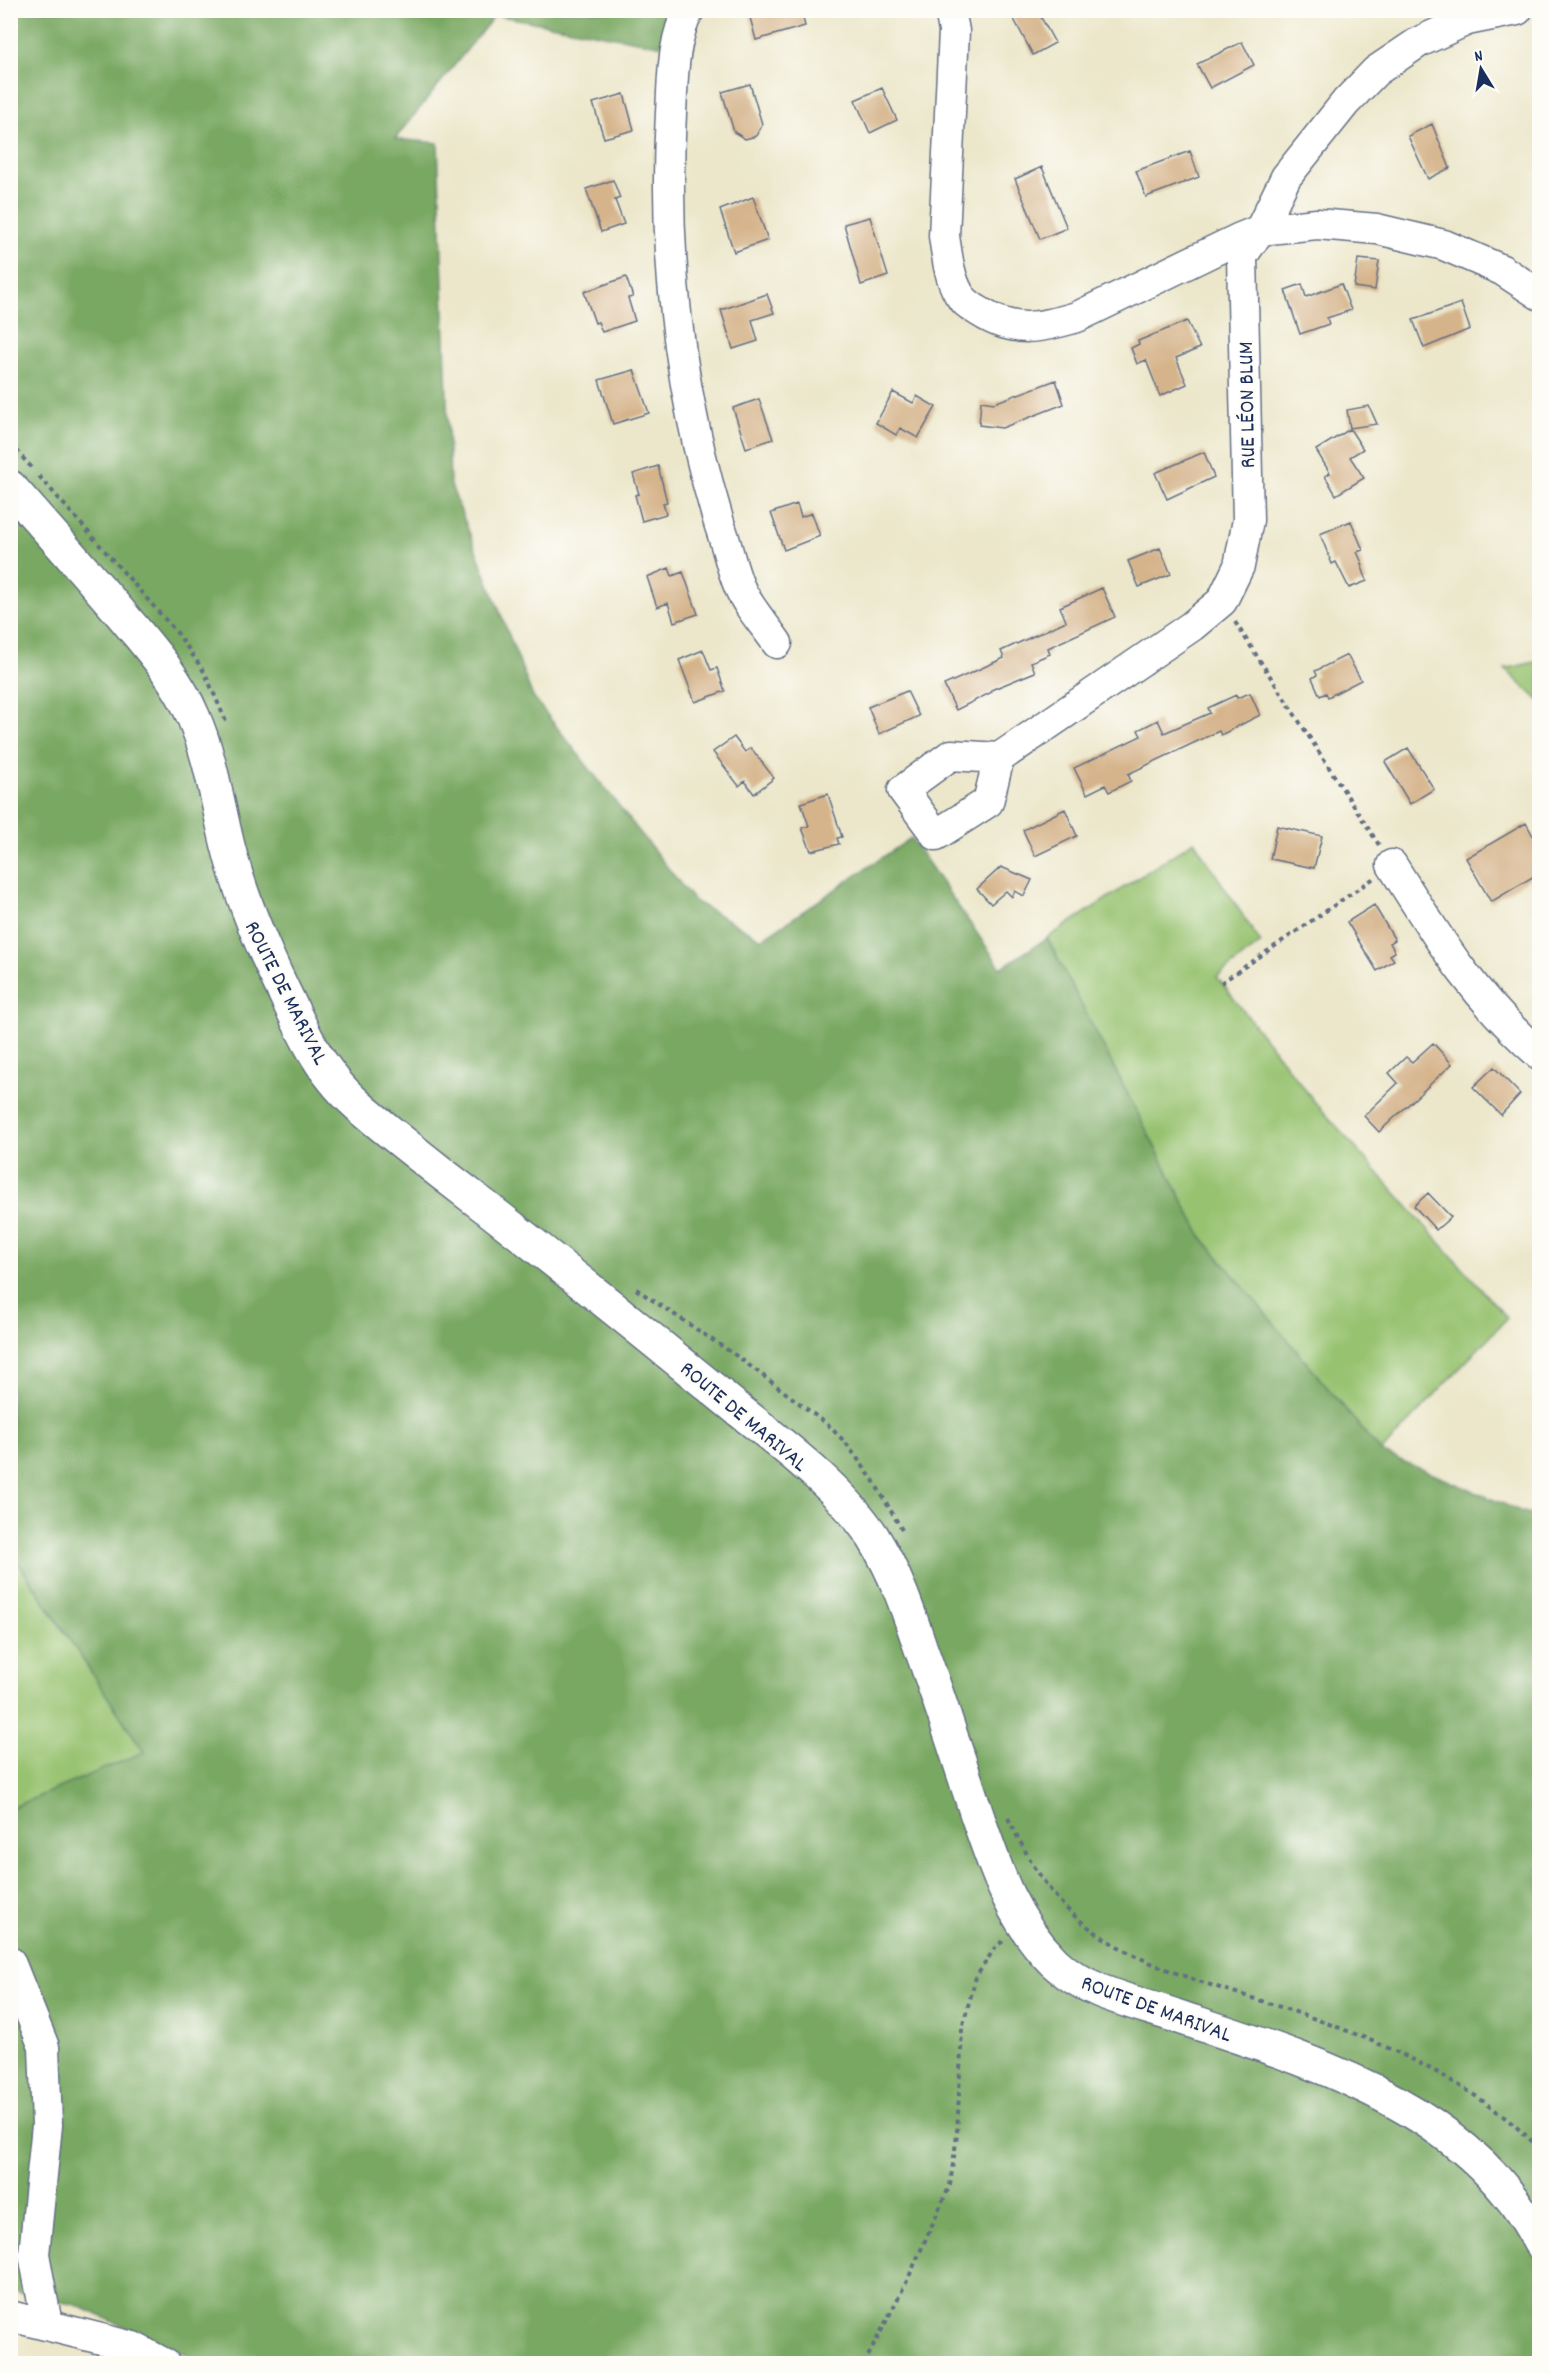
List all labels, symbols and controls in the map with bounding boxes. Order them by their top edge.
north arrow [1451,39,1511,99]
text: N [1473,45,1485,69]
street label: RUE LÉON BLUM [1232,341,1265,469]
street label: ROUTE DE MARIVAL [235,916,335,1071]
street label: ROUTE DE MARIVAL [672,1355,813,1480]
street label: ROUTE DE MARIVAL [1076,1969,1235,2052]

